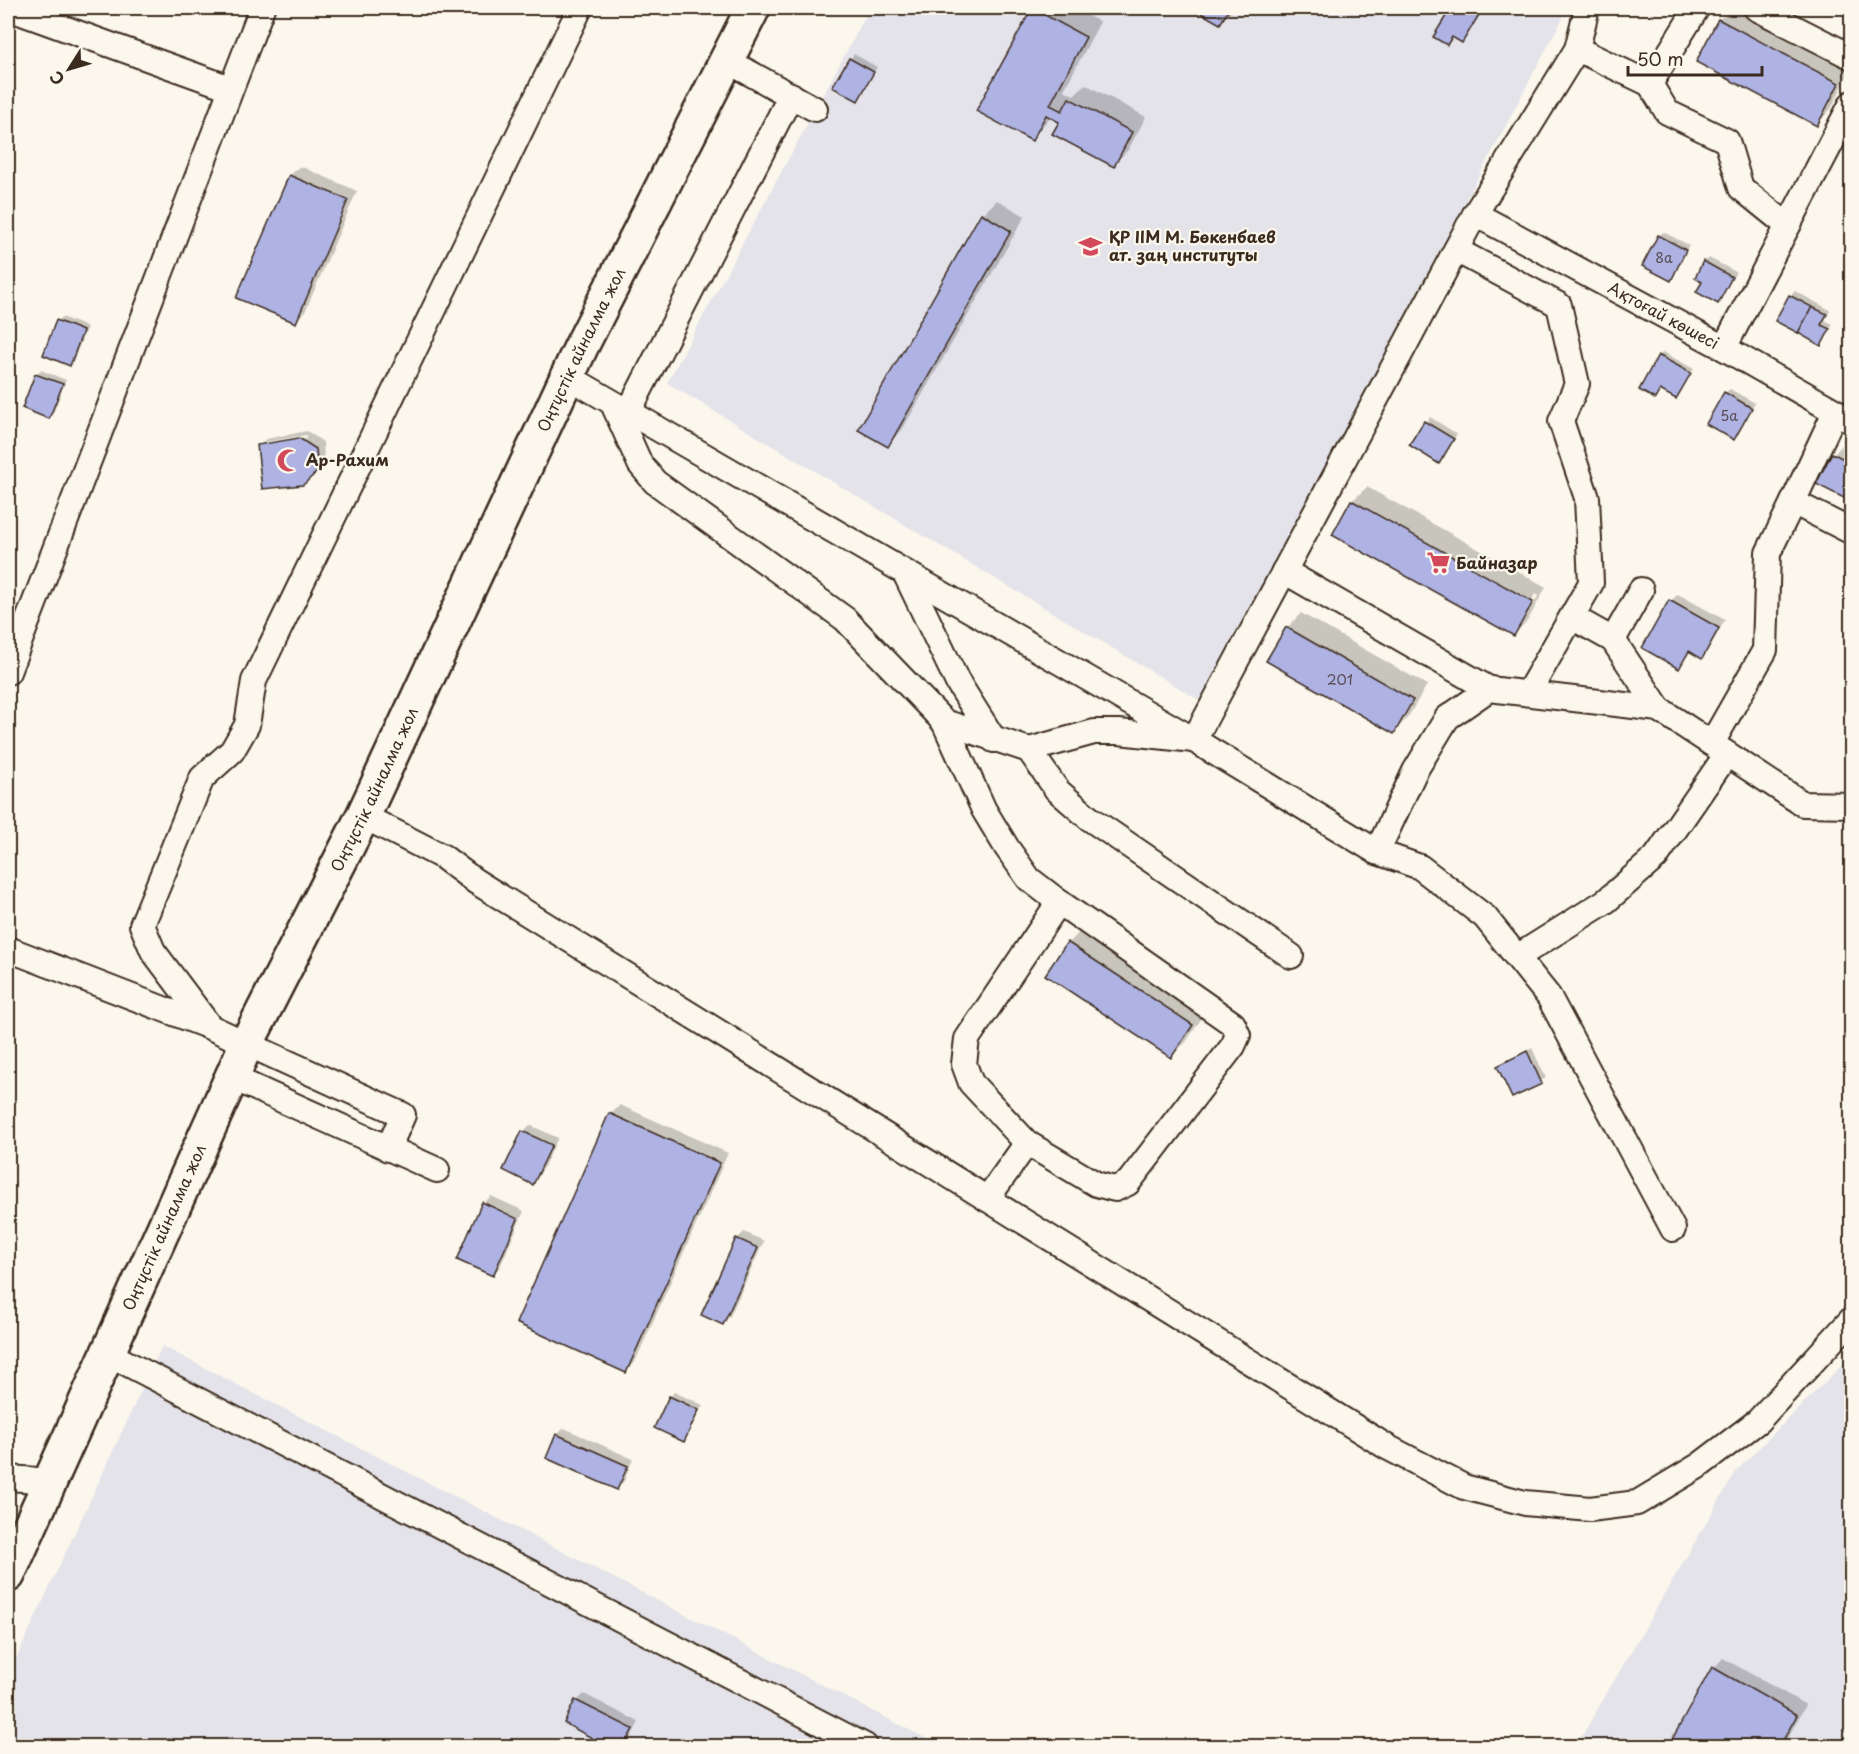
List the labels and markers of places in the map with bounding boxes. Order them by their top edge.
place label: ҚР ІІМ М. Бөкенбаев ат. заң институты [1109,224,1276,266]
school or university icon: ҚР ІІМ М. Бөкенбаев ат. заң институты [1078,233,1104,259]
mosque icon: Ар-Рахим [275,447,301,473]
place label: Ар-Рахим [306,447,389,471]
supermarket icon: Байназар [1425,550,1451,576]
place label: Байназар [1456,550,1537,574]

